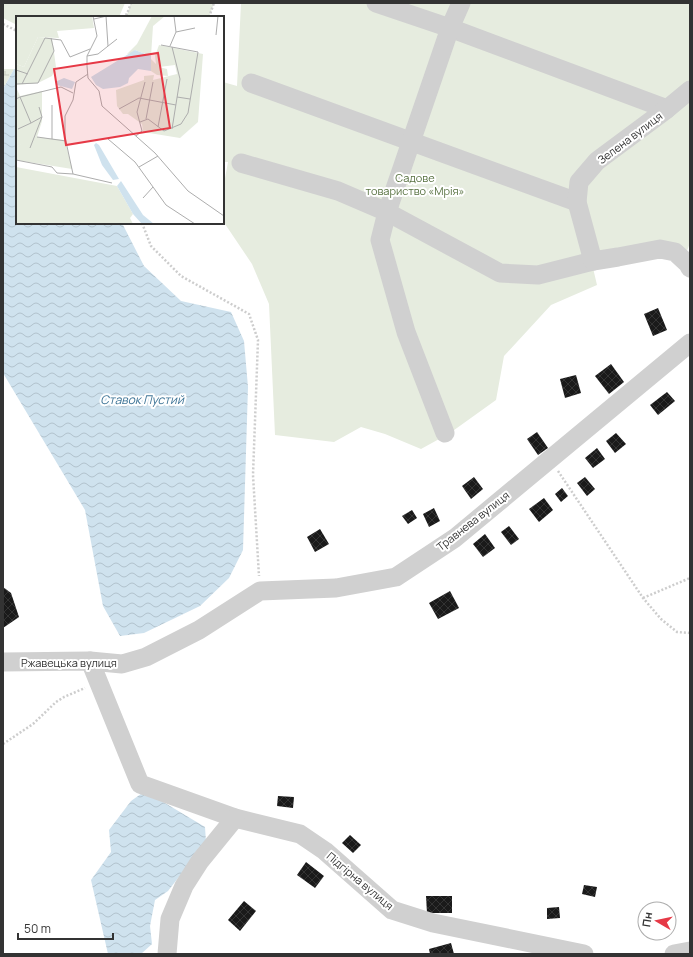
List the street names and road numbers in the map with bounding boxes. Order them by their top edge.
street label: Зелена вулиця [594,108,665,167]
street label: Травнева вулиця [433,487,512,554]
street label: Ржавецька вулиця [21,655,117,670]
street label: Підгірна вулиця [324,848,397,913]

